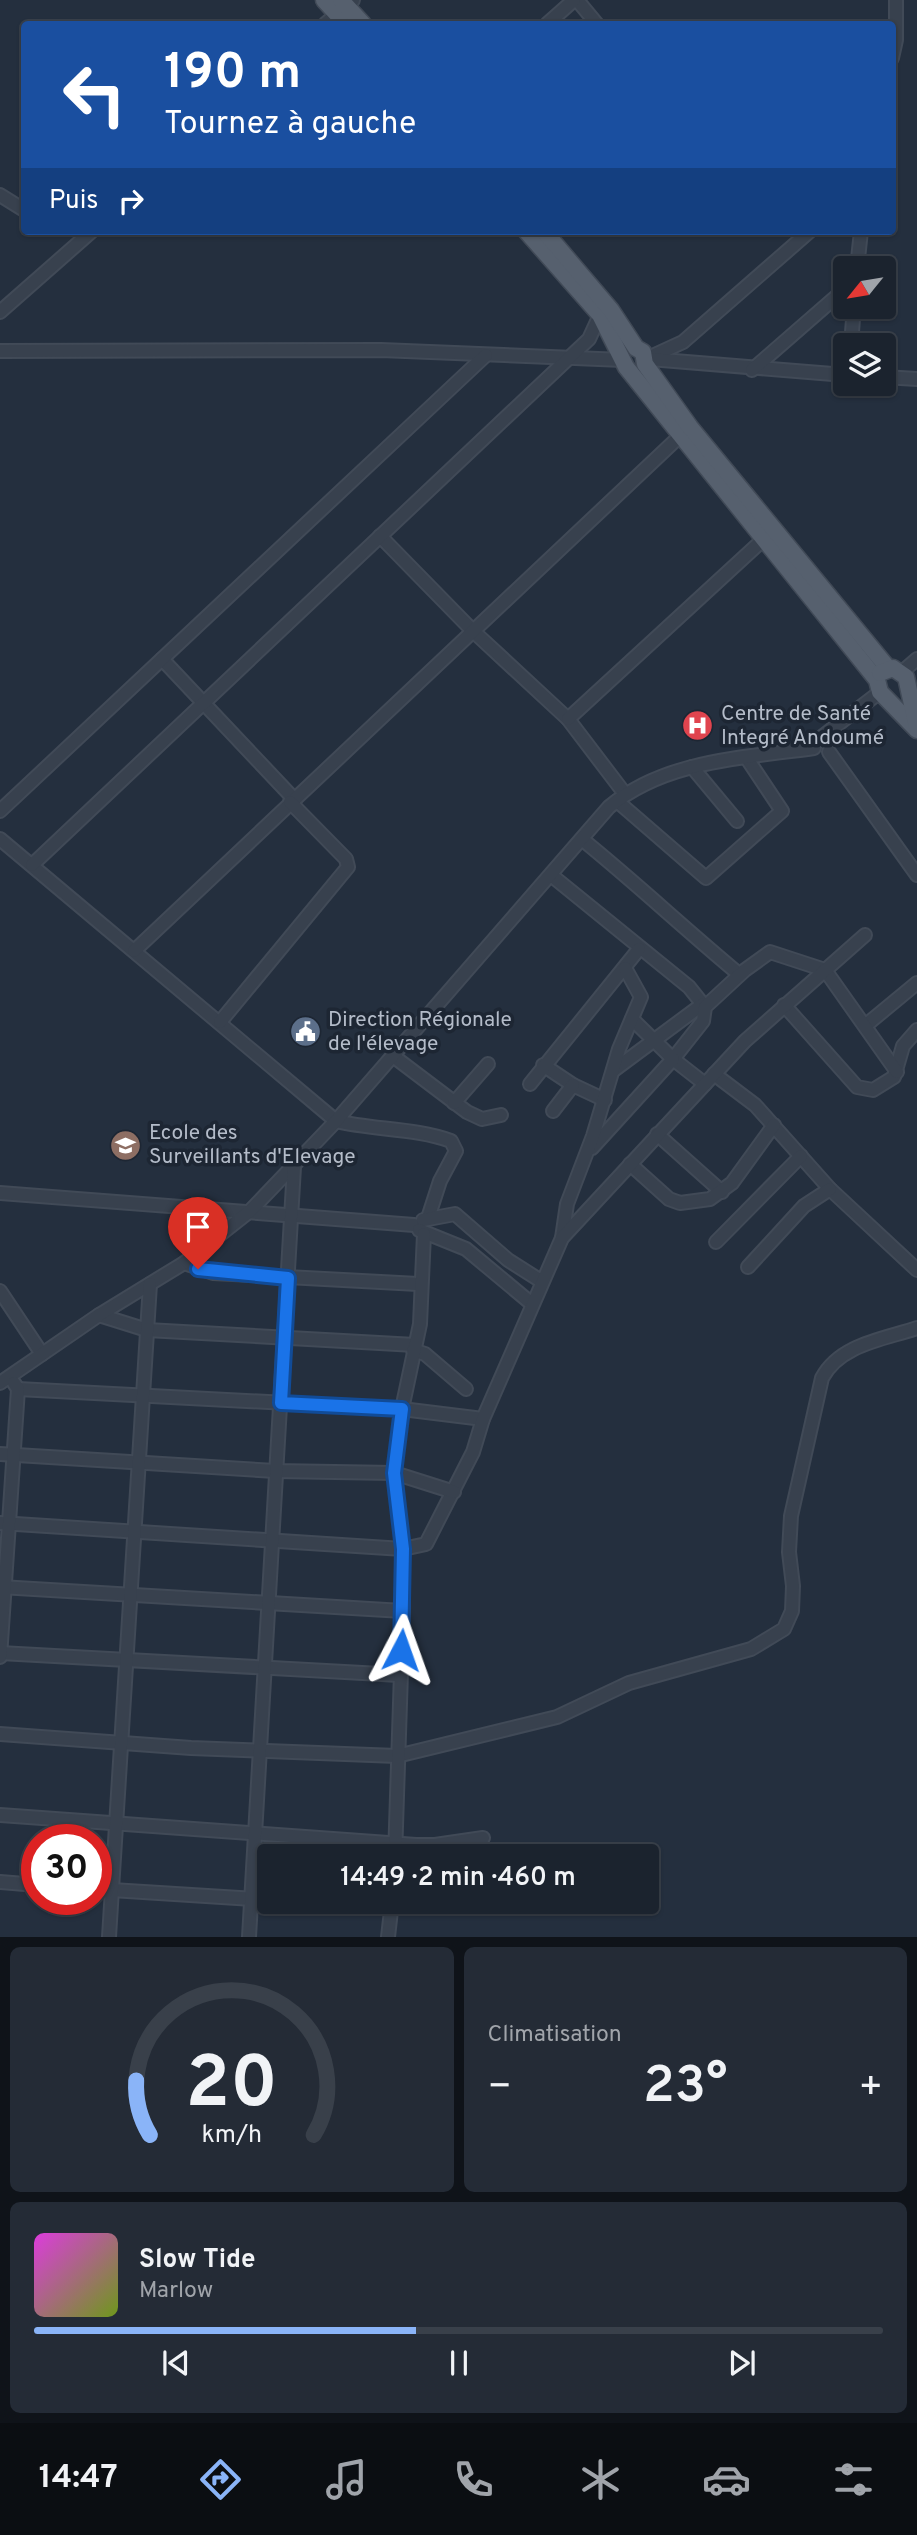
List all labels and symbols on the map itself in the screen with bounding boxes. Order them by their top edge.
north arrow [833,256,896,318]
place label: Centre de Santé Integré Andoumé [721,701,884,752]
hospital icon: Centre de Santé Integré Andoumé [681,709,715,743]
place label: Direction Régionale de l'élevage [328,1007,512,1058]
public building icon: Direction Régionale de l'élevage [288,1015,322,1049]
place label: Ecole des Surveillants d'Elevage [149,1120,356,1171]
school or university icon: Ecole des Surveillants d'Elevage [109,1128,143,1162]
pin [168,1197,228,1269]
position arrow [364,1613,438,1687]
speed limit sign: 30 [21,1824,112,1915]

